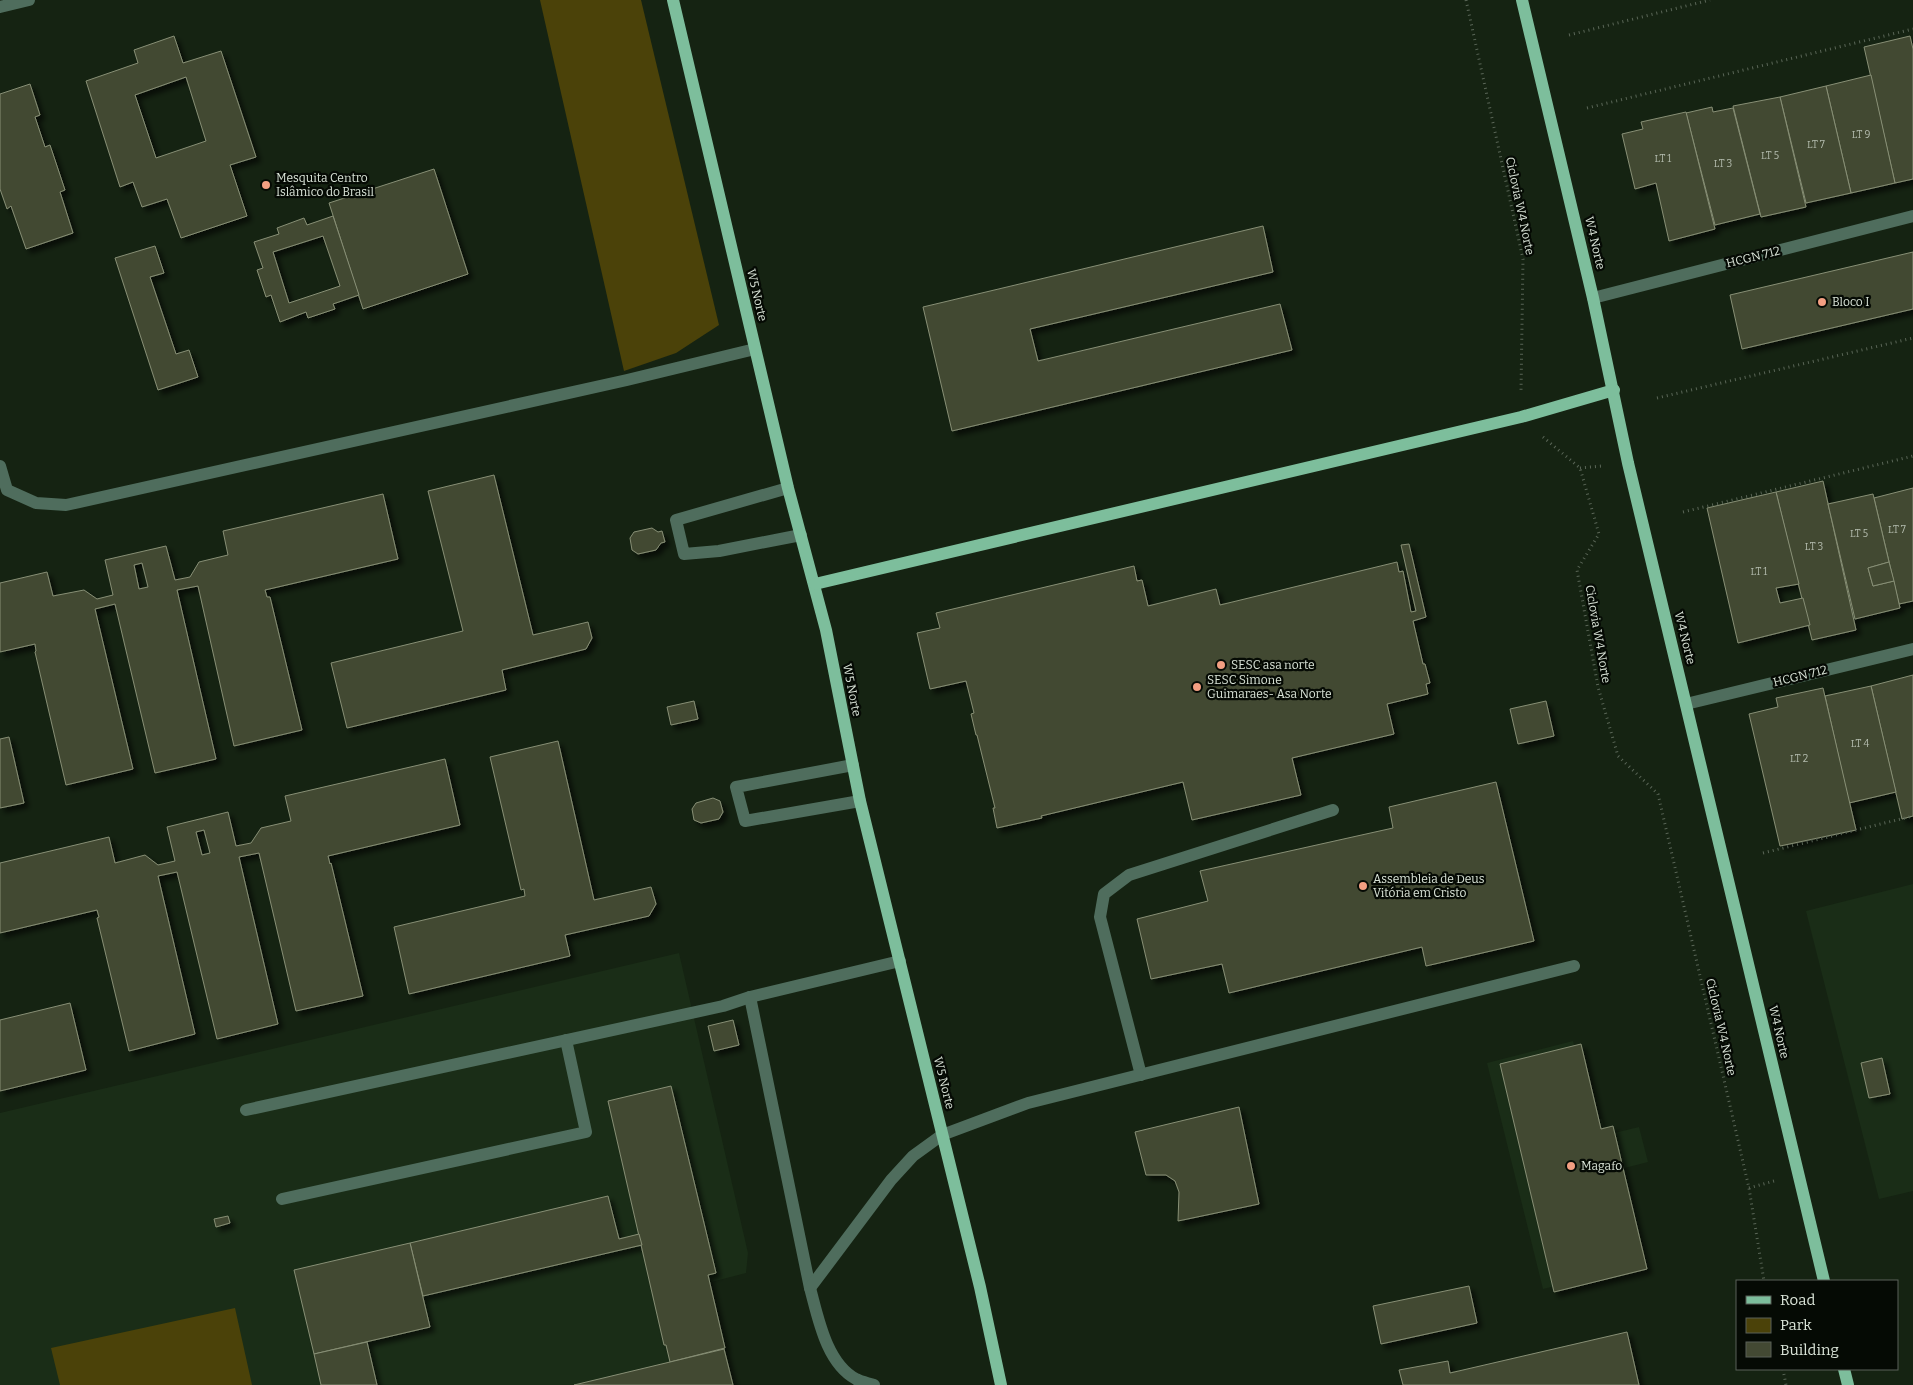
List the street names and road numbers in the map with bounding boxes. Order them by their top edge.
street label: Ciclovia W4 Norte [1503,156,1537,256]
street label: W4 Norte [1582,215,1608,271]
street label: HCGN 712 [1725,244,1781,270]
street label: W5 Norte [744,267,770,323]
street label: Ciclovia W4 Norte [1582,584,1614,684]
street label: W4 Norte [1672,610,1698,666]
street label: W5 Norte [840,662,864,718]
street label: HCGN 712 [1772,663,1828,689]
street label: Ciclovia W4 Norte [1703,977,1739,1077]
street label: W4 Norte [1766,1004,1792,1060]
street label: W5 Norte [931,1055,957,1111]

